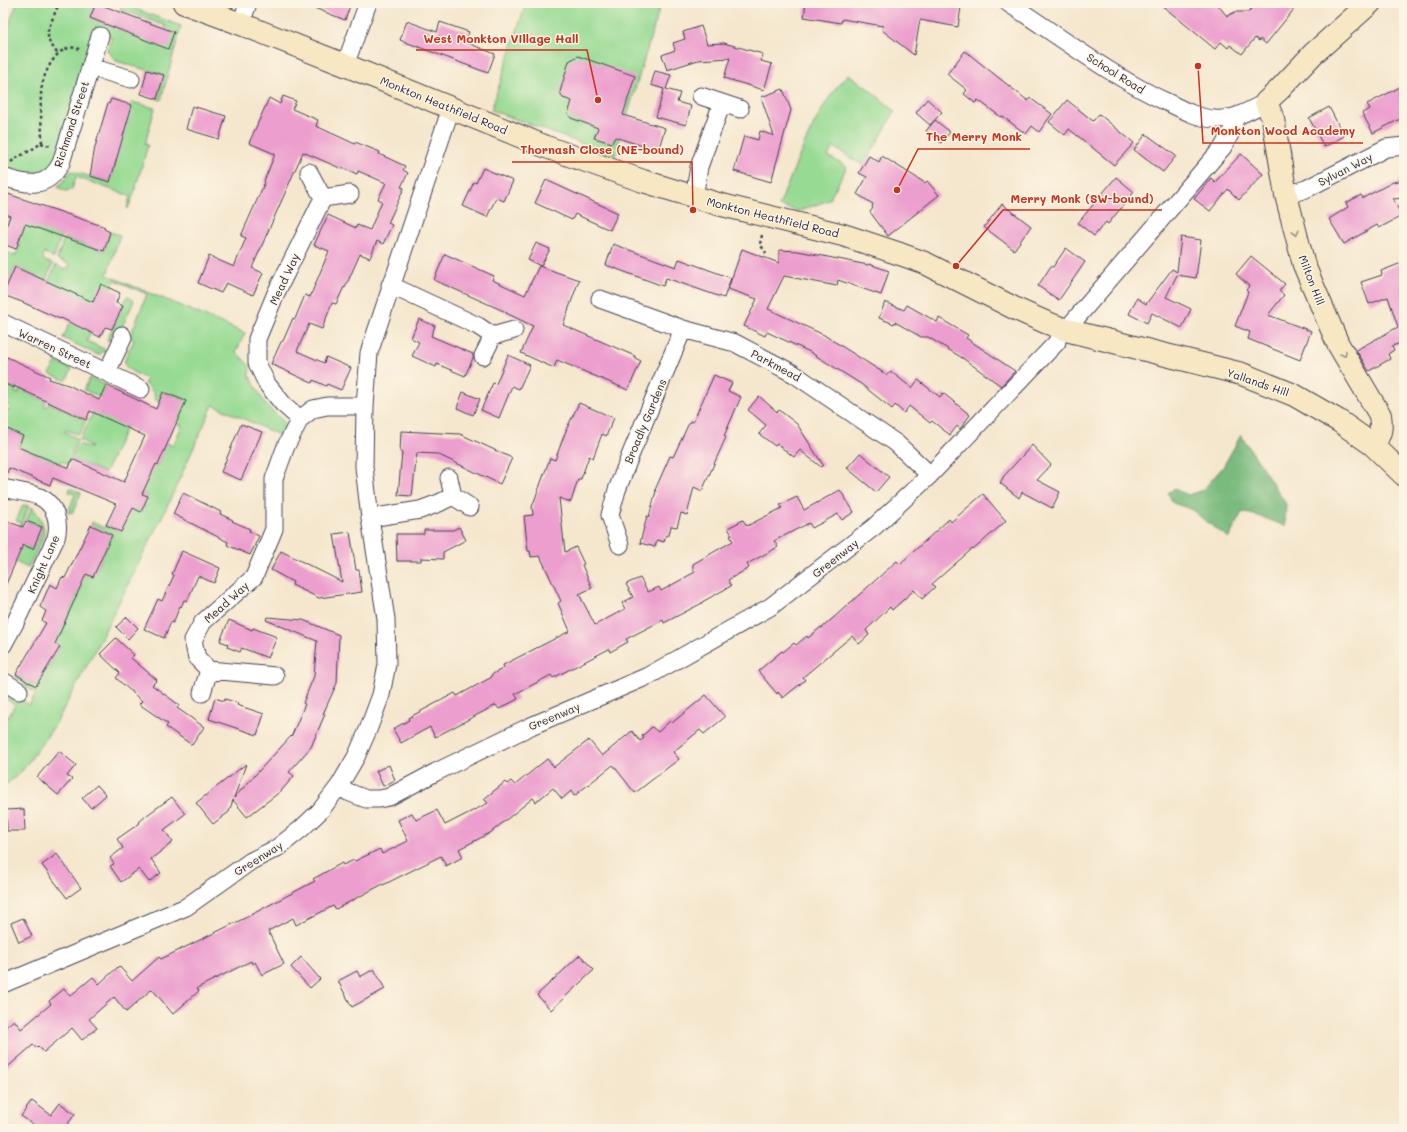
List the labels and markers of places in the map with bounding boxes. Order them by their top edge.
callout: West Monkton Village Hall [416,26,587,50]
callout: Monkton Wood Academy [1203,119,1363,143]
callout: The Merry Monk [918,125,1030,149]
callout: Thornash Close (NE-bound) [512,138,692,162]
callout: Merry Monk (SW-bound) [1003,186,1162,210]

